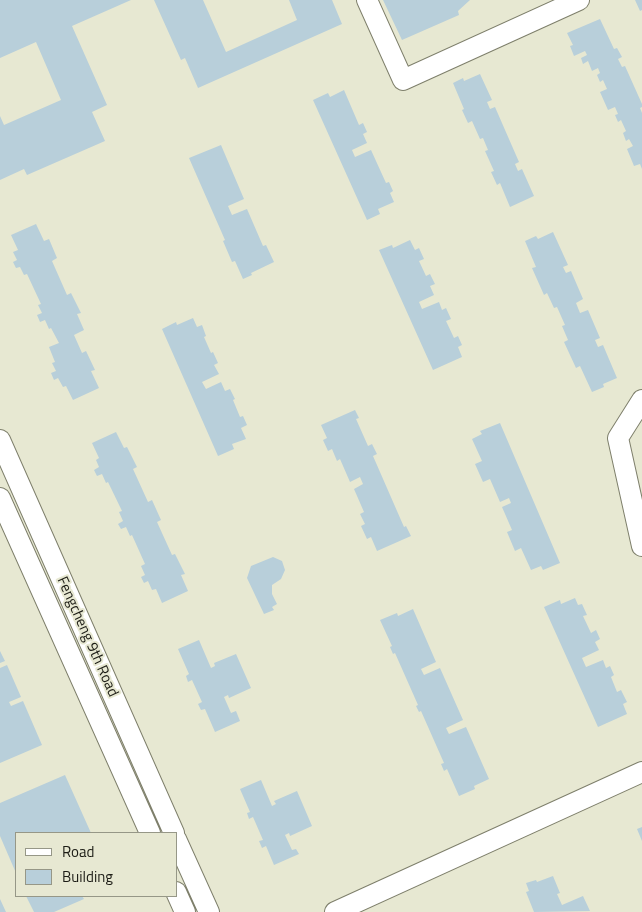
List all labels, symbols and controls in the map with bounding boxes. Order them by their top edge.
street label: Fengcheng 9th Road [52,574,122,700]
legend [15,832,178,897]
text: Road [62,840,94,863]
text: Building [62,865,113,888]

